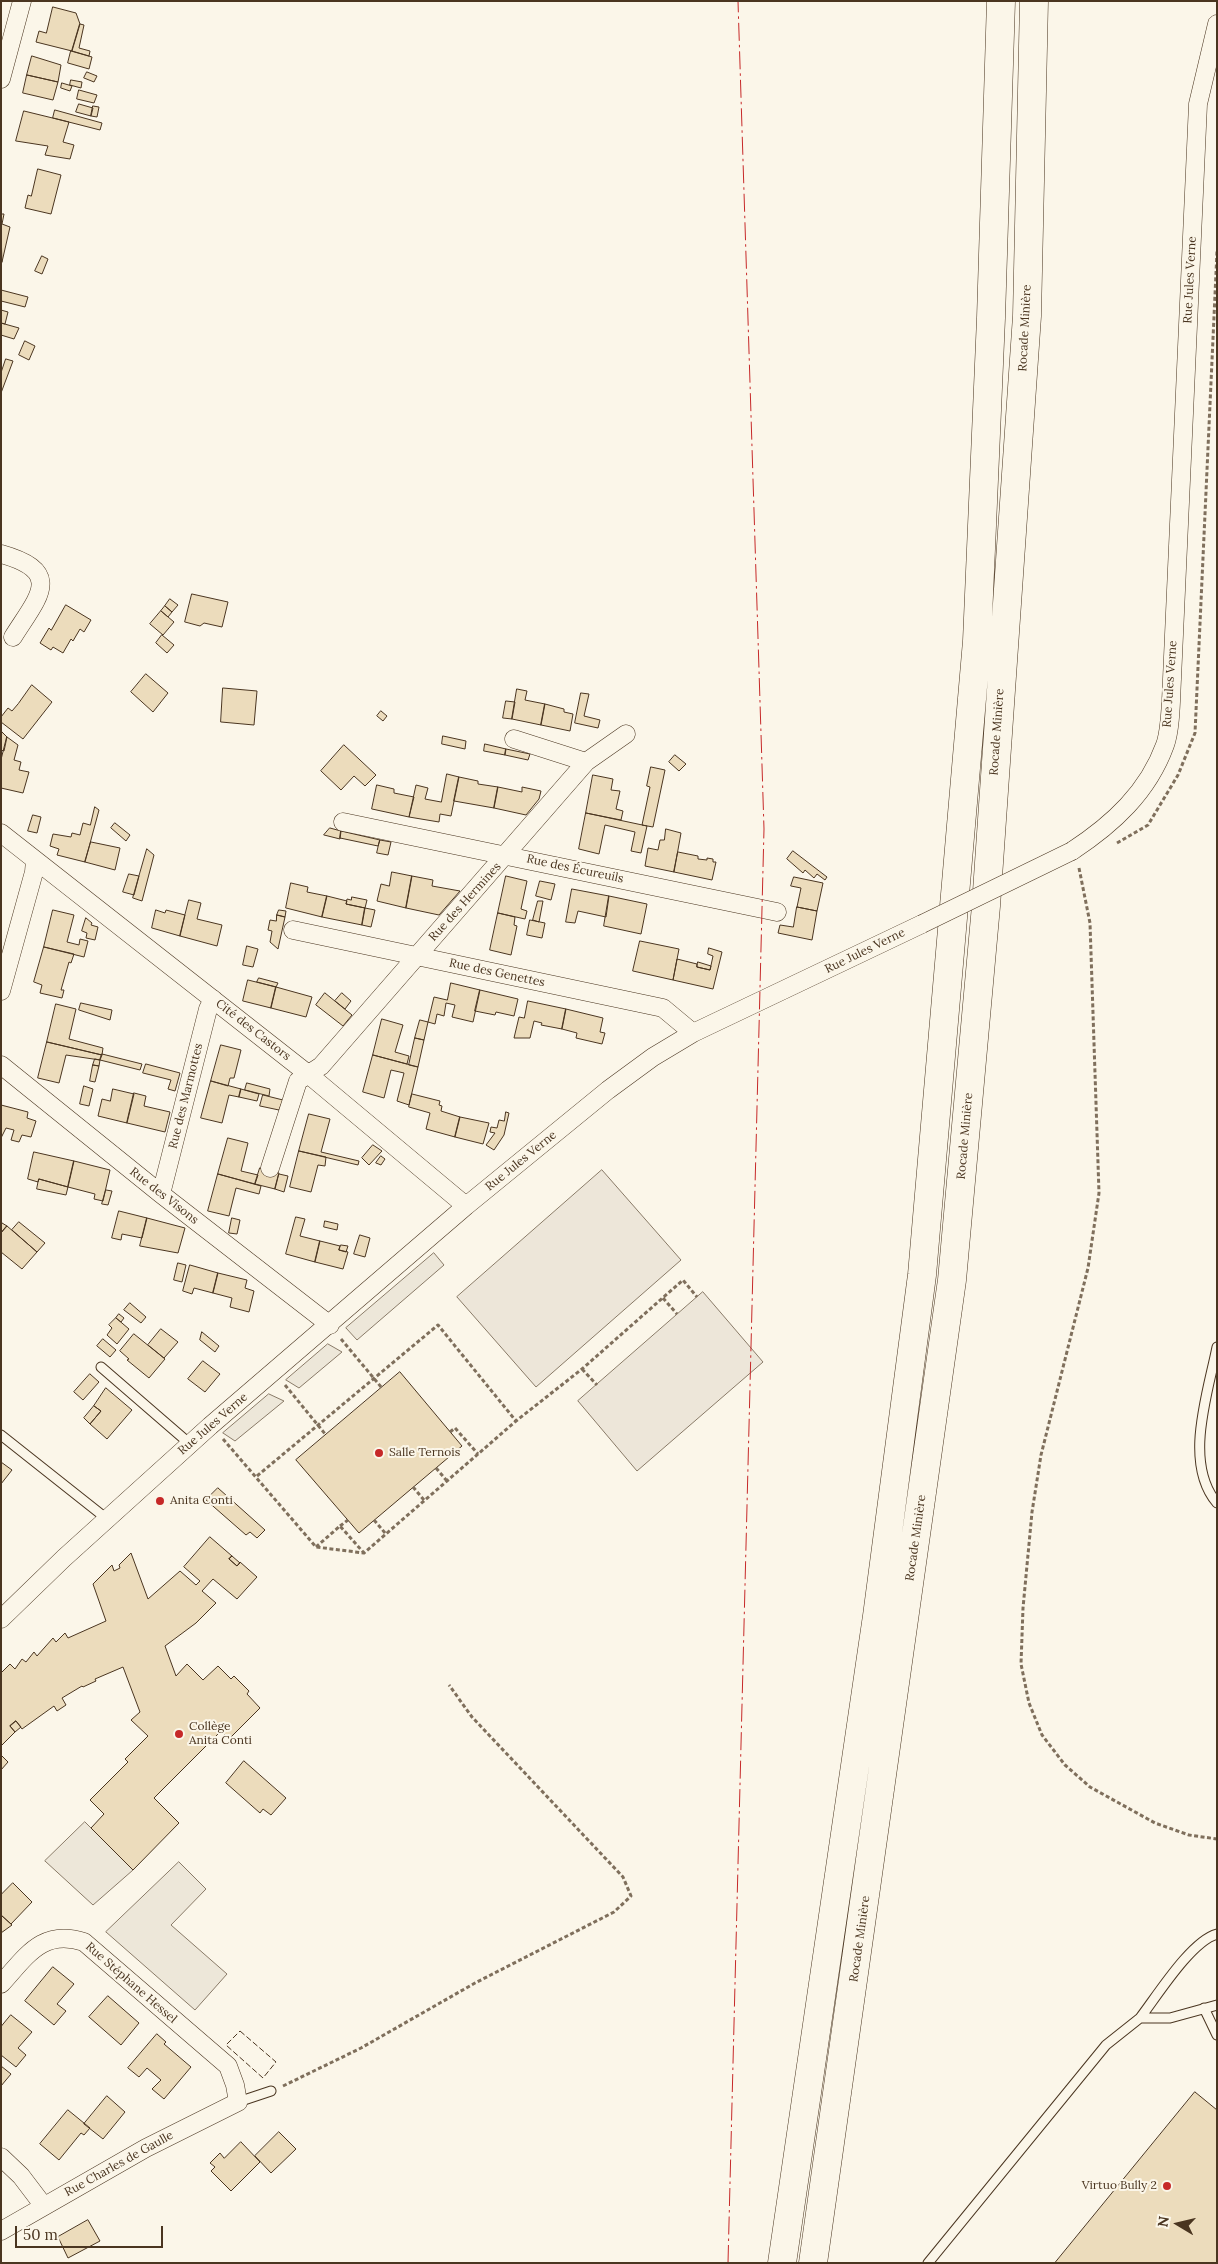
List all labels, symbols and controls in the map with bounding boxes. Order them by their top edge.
street label: Rue Jules Verne [1181,236,1199,324]
street label: Rocade Minière [1016,284,1034,372]
street label: Rue Jules Verne [1160,640,1180,728]
street label: Rocade Minière [987,688,1007,776]
street label: Rue des Écureuils [525,852,625,886]
street label: Rue des Hermines [426,860,504,944]
street label: Rue Jules Verne [823,925,907,977]
street label: Rue des Genettes [448,956,546,990]
street label: Cité des Castors [213,996,293,1064]
street label: Rue des Marmottes [166,1042,206,1150]
street label: Rocade Minière [954,1092,976,1180]
street label: Rue Jules Verne [483,1128,559,1194]
street label: Rue des Visons [127,1165,201,1227]
street label: Rue Jules Verne [175,1390,251,1458]
place label: Salle Ternois [389,1446,460,1460]
marker: Salle Ternois [373,1447,385,1459]
place label: Anita Conti [170,1494,233,1508]
street label: Rocade Minière [903,1494,929,1582]
marker: Anita Conti [154,1495,166,1507]
place label: Collège Anita Conti [189,1720,252,1748]
marker: Collège Anita Conti [173,1728,185,1740]
street label: Rocade Minière [847,1895,873,1983]
street label: Rue Stéphane Hessel [82,1939,180,2027]
street label: Rue Charles de Gaulle [62,2128,176,2200]
place label: Virtuo Bully 2 [1082,2179,1157,2193]
marker: Virtuo Bully 2 [1161,2180,1173,2192]
north arrow [1153,2199,1203,2249]
text: N [1153,2215,1173,2228]
scale bar [18,2216,165,2248]
text: 50 m [23,2225,58,2244]

